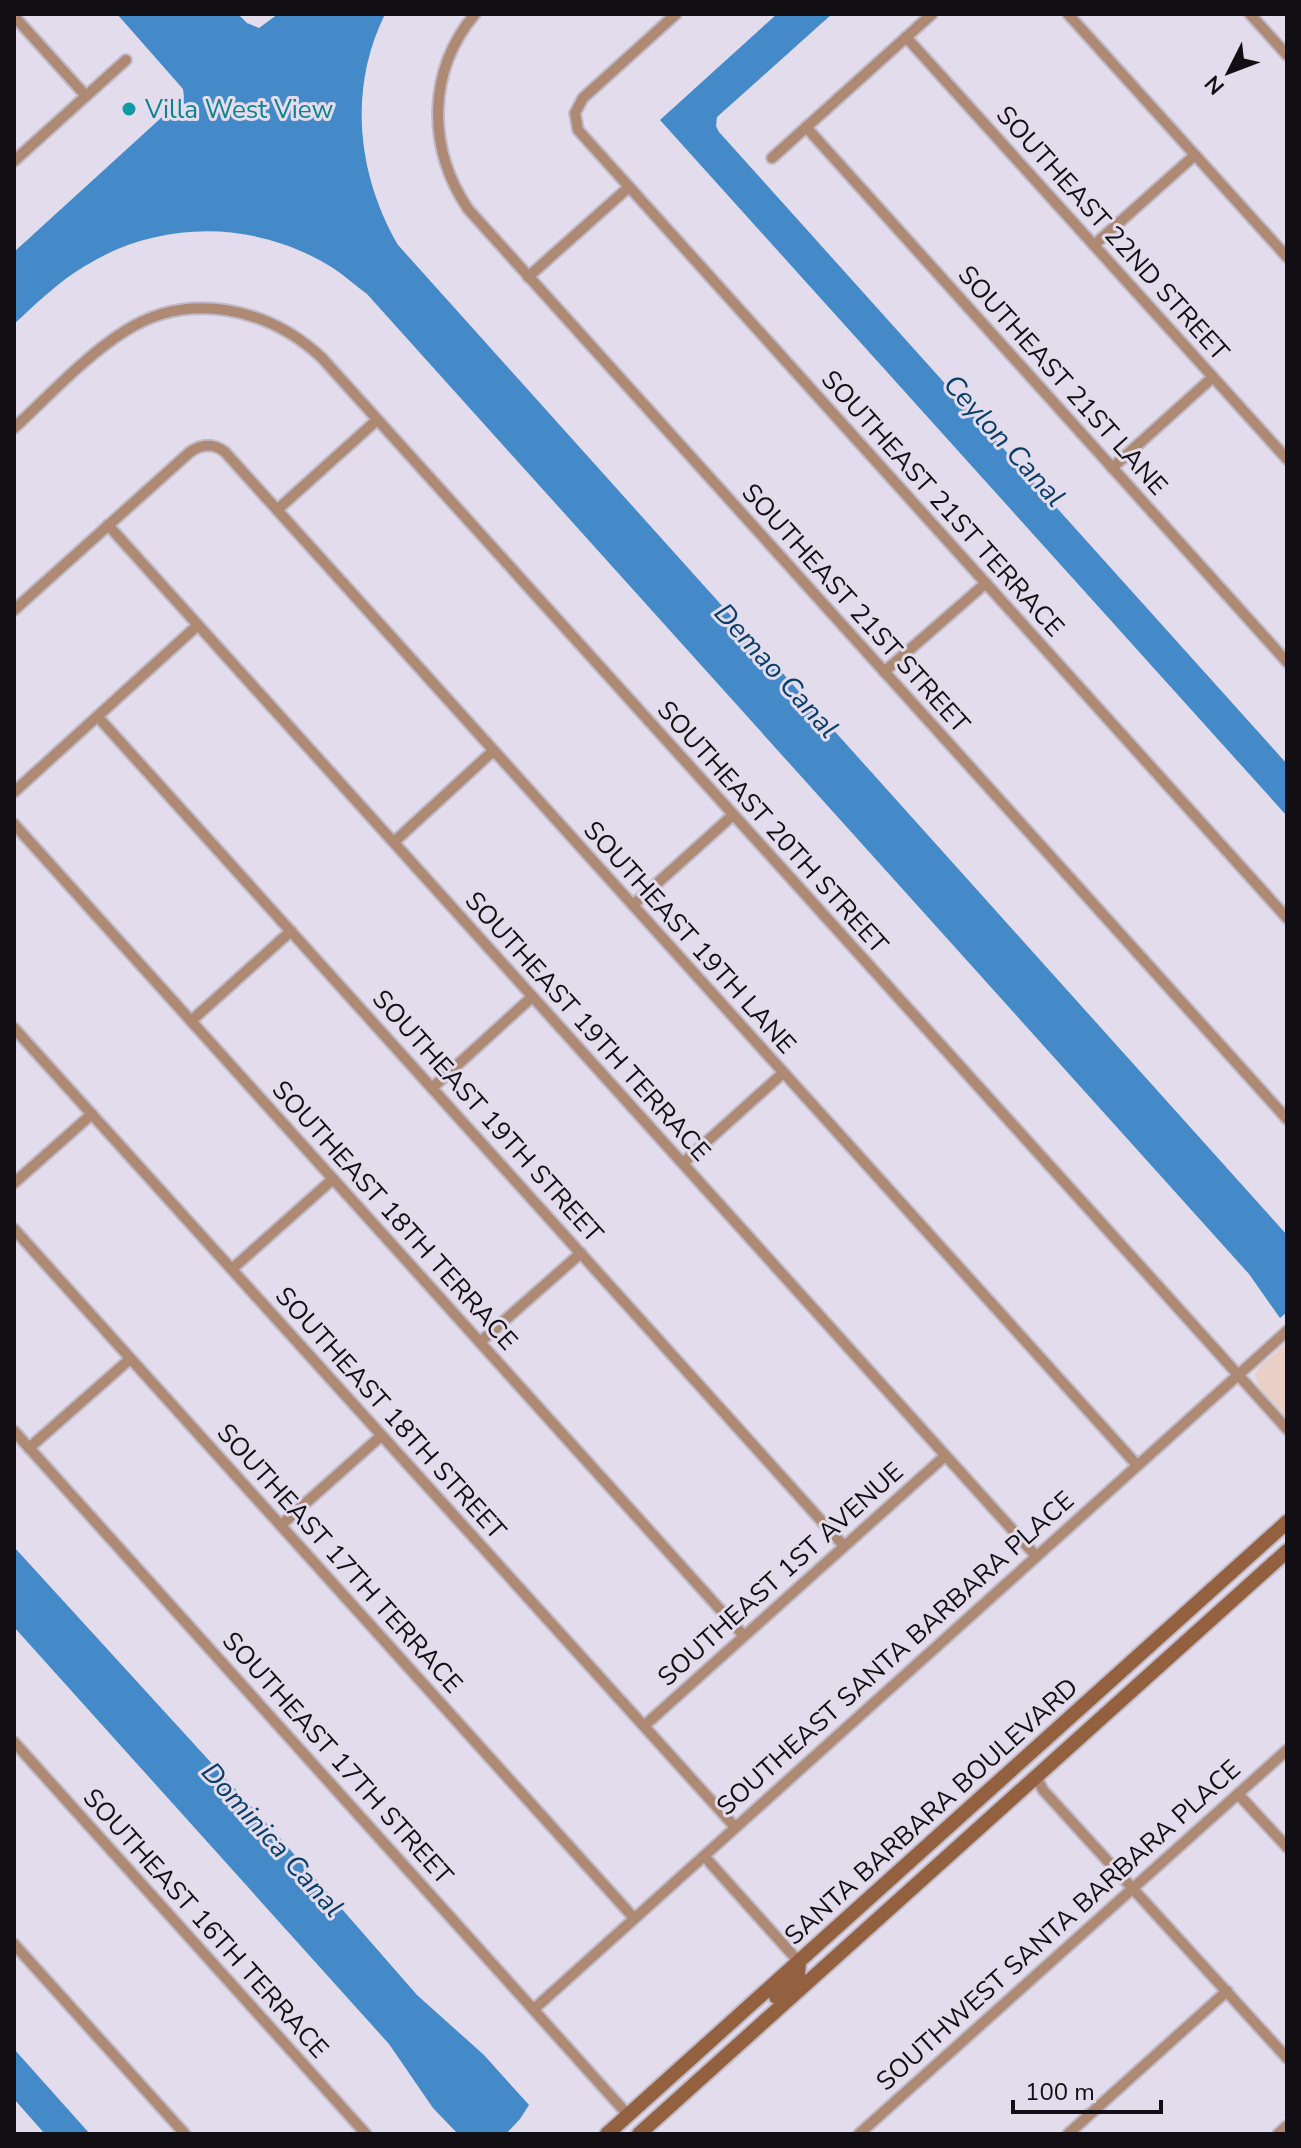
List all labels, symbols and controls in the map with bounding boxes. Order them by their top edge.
north arrow [1189,32,1269,112]
text: N [1198,69,1232,101]
place label: Villa West View [144,92,333,127]
street label: SOUTHEAST 22ND STREET [988,98,1237,369]
marker: Villa West View [120,100,138,118]
street label: SOUTHEAST 21ST LANE [950,258,1175,503]
street label: SOUTHEAST 21ST TERRACE [813,362,1072,644]
water label: Ceylon Canal [935,366,1074,515]
street label: SOUTHEAST 21ST STREET [734,476,978,741]
water label: Demao Canal [705,595,847,746]
street label: SOUTHEAST 20TH STREET [649,693,896,962]
street label: SOUTHEAST 19TH LANE [576,813,804,1061]
street label: SOUTHEAST 19TH TERRACE [457,884,718,1169]
street label: SOUTHEAST 19TH STREET [364,982,611,1251]
street label: SOUTHEAST 18TH TERRACE [264,1073,525,1358]
street label: SOUTHEAST 18TH STREET [267,1279,514,1548]
street label: SOUTHEAST 17TH TERRACE [209,1416,470,1701]
street label: SOUTHEAST 1ST AVENUE [650,1455,911,1694]
street label: SOUTHEAST SANTA BARBARA PLACE [709,1483,1081,1823]
street label: SOUTHEAST 17TH STREET [214,1624,461,1893]
street label: SANTA BARBARA BOULEVARD [777,1670,1086,1953]
street label: SOUTHWEST SANTA BARBARA PLACE [869,1752,1248,2099]
water label: Dominica Canal [192,1754,352,1925]
street label: SOUTHEAST 16TH TERRACE [75,1781,336,2066]
scale bar [1013,2064,1161,2114]
text: 100 m [1025,2076,1095,2108]

